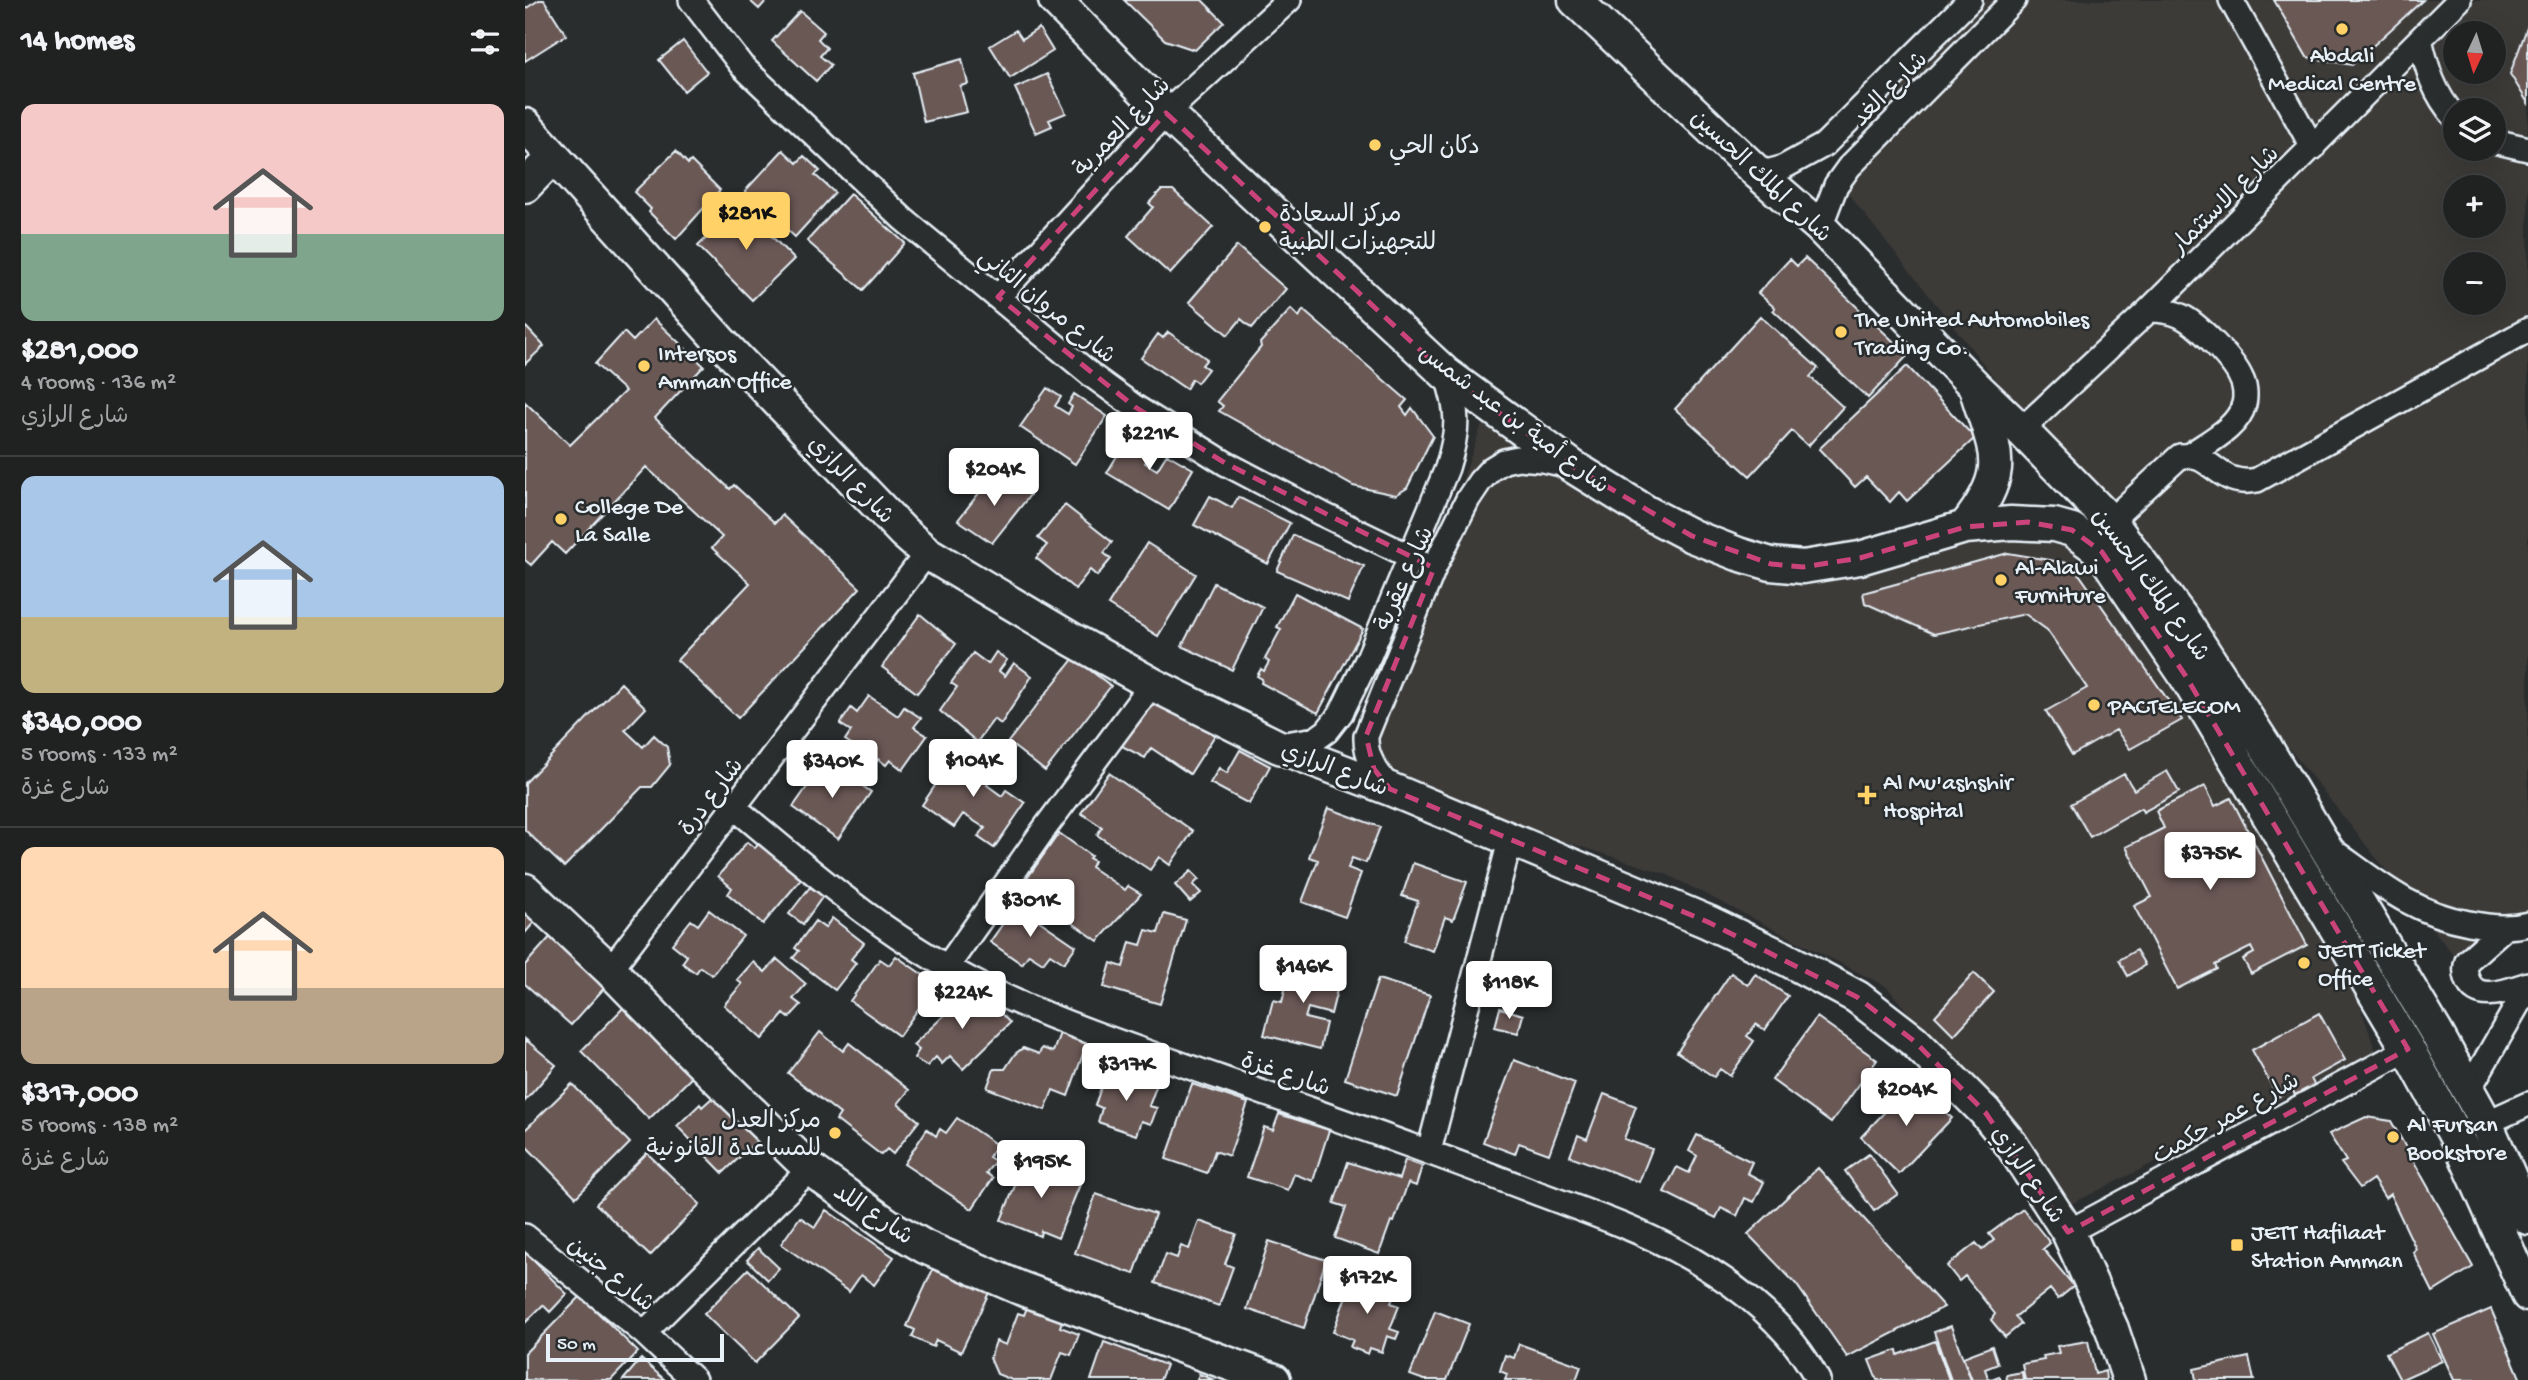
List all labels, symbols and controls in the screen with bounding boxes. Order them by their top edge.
marker: Abdali Medical Centre [2334,21,2350,37]
north arrow [2443,21,2506,84]
map controls [2443,21,2506,315]
icon: filters [466,23,504,61]
text: 14 homes [21,25,134,60]
place label: Abdali Medical Centre [2268,43,2417,100]
street label: شارع الغد [1848,47,1935,134]
street label: شارع العمرية [1069,72,1178,185]
button: layers [2443,98,2506,161]
street label: شارع الملك الحسين [1683,105,1836,250]
place label: دكان الحي [1389,134,1480,166]
marker: دكان الحي [1367,137,1383,153]
street label: شارع الاستثمار [2165,141,2287,263]
icon: home [200,150,326,276]
button: + [2443,175,2506,238]
pin: $281K [697,192,795,252]
text: $281K [718,201,774,228]
place label: مركز السعادة للتجهيزات الطبية [1279,202,1436,259]
marker: مركز السعادة للتجهيزات الطبية [1257,219,1273,235]
street label: شارع مروان الثاني [969,243,1120,374]
button: − [2443,252,2506,315]
place label: The United Automobiles Trading Co. [1853,307,2090,364]
marker: The United Automobiles Trading Co. [1833,324,1849,340]
text: $281,000 [21,335,138,370]
street label: شارع أمية بن عبد شمس [1412,337,1616,502]
place label: Intersos Amman Office [658,341,792,398]
marker: Intersos Amman Office [636,358,652,374]
text: 4 rooms · 136 m² [21,370,176,397]
text: شارع الرازي [21,404,129,431]
pin: $221K [1100,412,1198,472]
text: $221K [1122,421,1176,448]
street label: شارع الرازي [800,431,899,532]
pin: $204K [945,448,1043,508]
text: $204K [965,457,1023,484]
place label: College De La Salle [575,494,684,551]
street label: شارع الملك الحسين [2084,504,2215,669]
marker: College De La Salle [553,511,569,527]
icon: home [200,522,326,648]
street label: شارع عقربة [1370,523,1442,636]
place label: Al-Alawi Furniture [2014,555,2106,612]
marker: Al-Alawi Furniture [1993,572,2009,588]
place label: PACTELECOM [2107,694,2241,723]
marker: PACTELECOM [2086,697,2102,713]
text: $340,000 [21,707,142,742]
street label: شارع الرازي [1276,738,1391,805]
pin: $340K [783,740,881,800]
pin: $104K [924,740,1022,799]
text: 5 rooms · 133 m² [21,742,178,769]
text: $104K [945,748,1001,775]
text: $340K [803,749,861,776]
street label: شارع درة [674,753,752,843]
place label: Al Mu'ashshir Hospital [1883,770,2015,827]
text: شارع غزة [21,776,110,803]
marker: Al Mu'ashshir Hospital [1857,785,1877,805]
pin: $375K [2161,832,2259,892]
text: $375K [2181,841,2240,868]
pin: $301K [981,880,1079,939]
text: $301K [1001,888,1059,915]
icon: home [200,893,326,1019]
place label: JETT Ticket Office [2318,938,2428,995]
pin: $146K [1254,946,1352,1005]
text: $146K [1276,954,1330,981]
marker: JETT Ticket Office [2296,955,2312,971]
pin: $118K [1460,962,1558,1021]
text: $118K [1482,970,1536,997]
pin: $224K [913,972,1011,1031]
text: $224K [934,980,990,1007]
pin: $317K [1077,1044,1175,1103]
street label: شارع غزة [1236,1048,1333,1105]
text: $317K [1098,1052,1154,1079]
pin: $204K [1857,1068,1955,1128]
street label: شارع عمر حكمت [2148,1068,2305,1172]
text: $204K [1877,1077,1935,1104]
text: $317,000 [21,1078,138,1113]
place label: مركز العدل للمساعدة القانونية [646,1108,821,1165]
place label: Al Fursan Bookstore [2406,1112,2507,1169]
text: 5 rooms · 138 m² [21,1113,178,1140]
street label: شارع الرازي [1983,1121,2069,1231]
marker: مركز العدل للمساعدة القانونية [827,1125,843,1141]
marker: Al Fursan Bookstore [2385,1129,2401,1145]
pin: $195K [992,1140,1090,1200]
text: شارع غزة [21,1147,110,1174]
text: $195K [1013,1149,1069,1176]
street label: شارع اللد [827,1179,917,1253]
place label: JETT Hafilaat Station Amman [2251,1220,2403,1277]
street label: شارع جنين [560,1232,660,1320]
marker: JETT Hafilaat Station Amman [2229,1237,2245,1253]
pin: $172K [1318,1256,1416,1316]
text: $172K [1339,1265,1395,1292]
scale bar [546,1331,725,1363]
text: 50 m [557,1334,596,1357]

